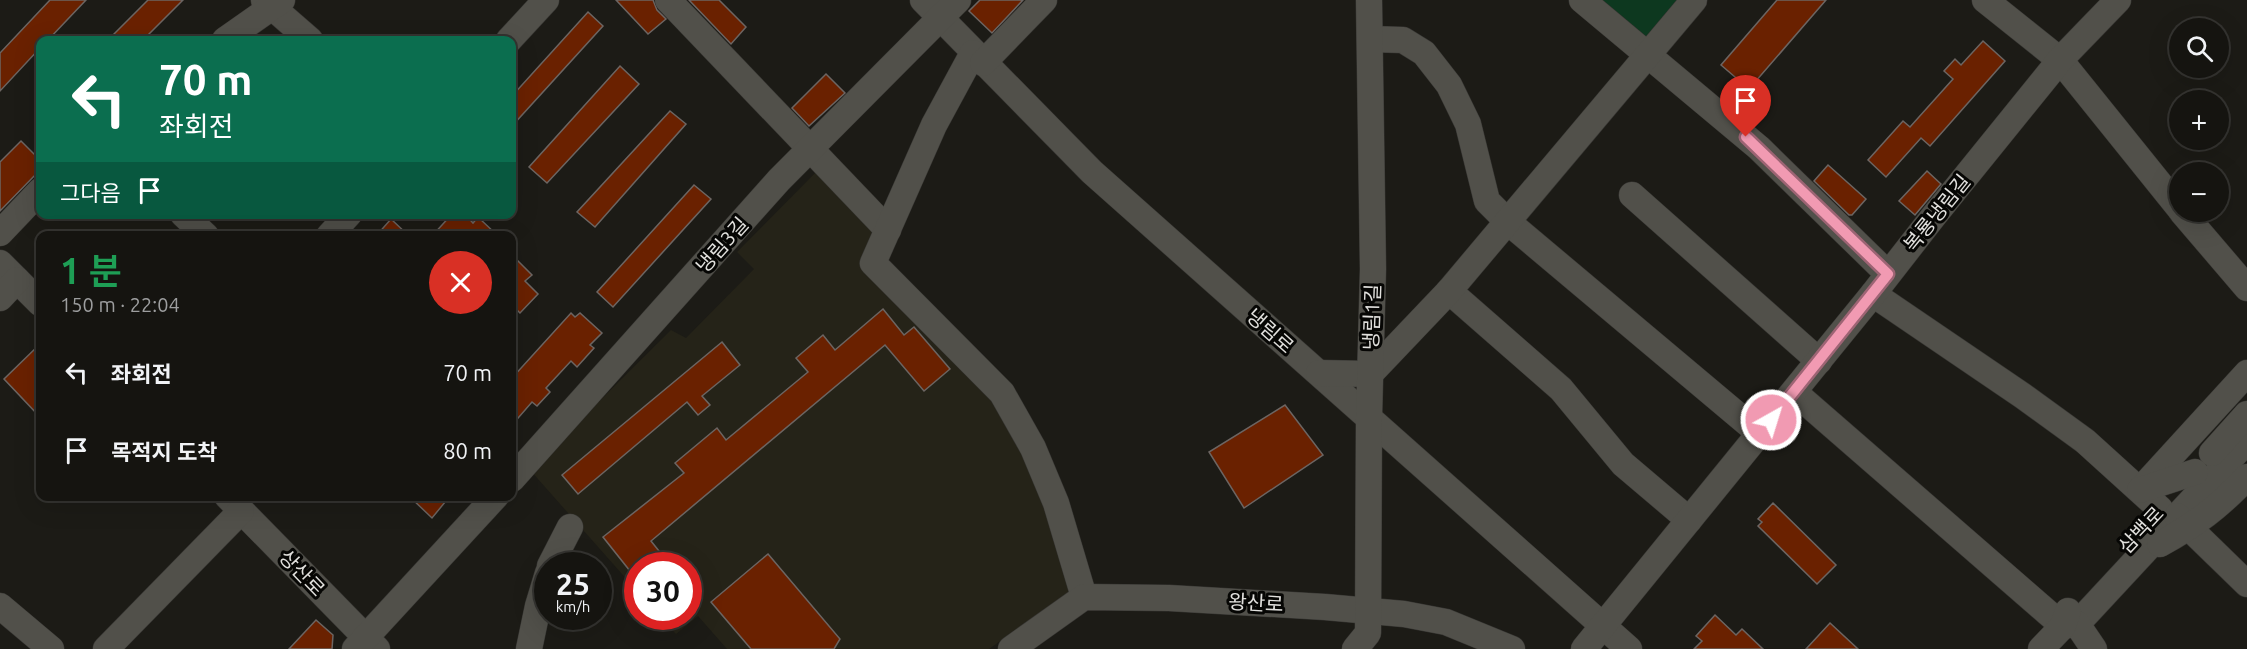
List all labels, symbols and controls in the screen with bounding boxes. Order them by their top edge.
map controls [2169,18,2229,222]
button: search [2169,18,2229,78]
text: 70 m [159,56,253,103]
icon: left [60,60,138,138]
pin [1720,75,1771,137]
icon: arrive [1729,84,1762,117]
button: + [2169,90,2229,150]
text: 좌회전 [159,111,234,141]
button: − [2169,162,2229,222]
street label: 복룡냉림길 [1899,170,1974,256]
icon: arrive [133,174,166,207]
text: 그다음 [60,180,121,205]
street label: 냉림3길 [691,212,752,277]
text: 1 분 [60,250,122,291]
button: close [429,251,492,314]
street label: 냉림1길 [1359,283,1384,351]
text: 150 m · 22:04 [60,293,180,316]
street label: 냉림로 [1242,304,1299,358]
icon: left [60,356,93,389]
text: 70 m [443,360,492,385]
text: 좌회전 [111,361,172,386]
position arrow [1739,388,1803,452]
icon: arrive [60,434,93,467]
text: 80 m [443,438,492,463]
text: 목적지 도착 [111,439,217,464]
street label: 삼백로 [2113,502,2168,558]
street label: 상산로 [275,545,330,600]
speed limit sign: 30 [624,552,702,630]
text: 25 [556,567,590,601]
street label: 왕산로 [1228,590,1284,615]
text: km/h [556,598,590,615]

